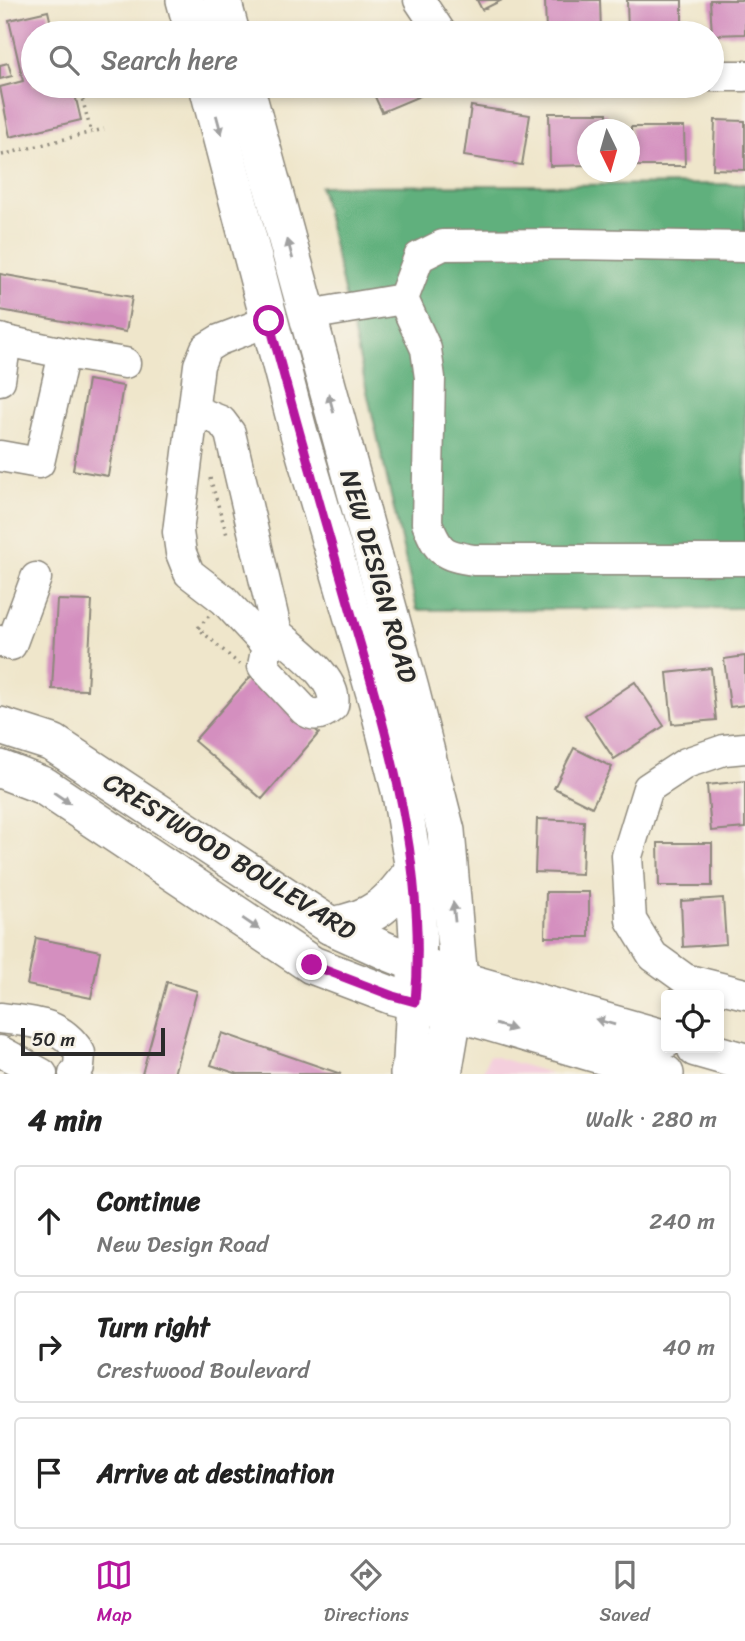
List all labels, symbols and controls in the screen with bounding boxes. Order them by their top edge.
search box [21,21,724,98]
text: Search here [101,37,238,83]
icon: search [45,41,83,79]
one-way arrow [214,114,225,136]
north arrow [577,119,640,182]
one-way arrow [284,237,295,259]
route start [253,305,284,336]
one-way arrow [325,392,336,414]
street label: NEW DESIGN ROAD [327,464,432,689]
street label: CRESTWOOD BOULEVARD [94,759,366,953]
one-way arrow [52,791,72,804]
one-way arrow [448,900,459,922]
one-way arrow [242,917,260,931]
route end [296,949,327,980]
map controls [661,990,724,1053]
button: locate [661,990,724,1053]
one-way arrow [594,1016,616,1027]
one-way arrow [495,1022,516,1032]
text: 50 m [32,1023,75,1056]
scale bar [21,1025,164,1057]
text: 4 min [28,1093,102,1147]
text: Walk · 280 m [586,1099,717,1140]
text: Continue [97,1178,200,1224]
text: 240 m [649,1201,715,1242]
icon: ahead [30,1202,68,1240]
text: New Design Road [97,1224,268,1265]
text: Turn right [97,1304,210,1350]
text: 40 m [662,1327,715,1368]
icon: right [30,1328,68,1366]
text: Crestwood Boulevard [97,1350,309,1391]
text: Arrive at destination [97,1450,334,1496]
icon: arrive [30,1454,68,1492]
tab: Map [95,1556,133,1631]
tab: Directions [324,1556,409,1631]
tab: Saved [600,1556,650,1631]

